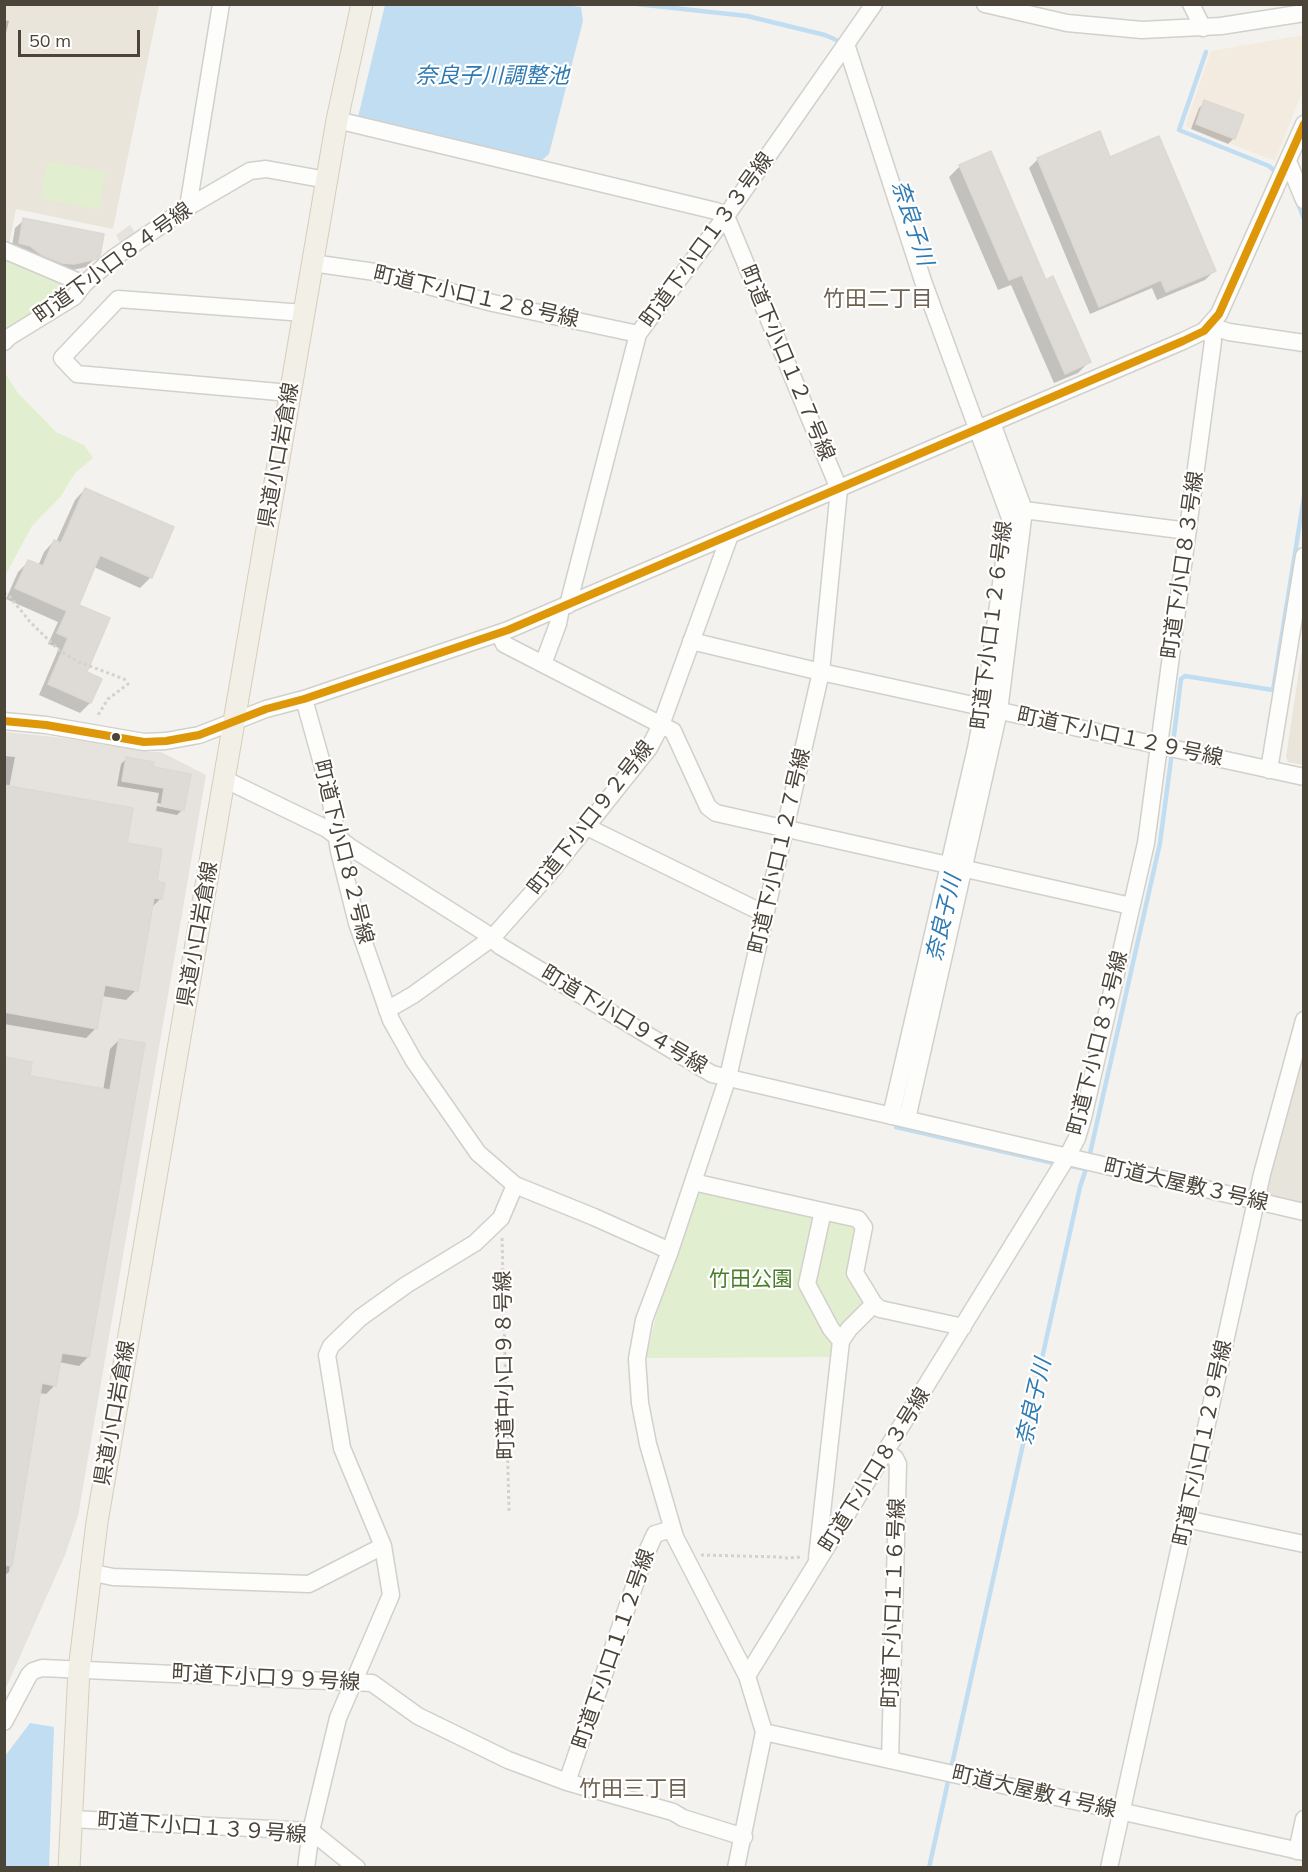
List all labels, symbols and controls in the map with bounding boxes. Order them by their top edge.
scale bar [21,18,142,56]
text: 50 m [29,29,71,52]
water label: 奈良子川調整池 [415,63,569,89]
street label: 町道下小口１３３号線 [635,148,779,332]
water label: 奈良子川 [886,177,938,269]
street label: 町道下小口８４号線 [29,197,197,329]
street label: 町道下小口１２８号線 [371,261,581,333]
street label: 町道下小口１２７号線 [734,261,840,465]
district label: 竹田二丁目 [823,286,933,312]
street label: 県道小口岩倉線 [254,380,304,530]
street label: 町道下小口８３号線 [1157,470,1209,660]
street label: 町道下小口１２６号線 [967,519,1017,731]
street label: 町道下小口１２９号線 [1015,703,1225,771]
unlabelled marker [110,731,122,743]
street label: 町道下小口９２号線 [523,736,659,900]
street label: 町道下小口１２７号線 [744,746,816,956]
street label: 町道下小口８２号線 [308,757,378,947]
street label: 県道小口岩倉線 [173,859,223,1009]
water label: 奈良子川 [921,872,967,964]
street label: 町道下小口８３号線 [1063,948,1133,1138]
street label: 町道下小口９４号線 [537,961,711,1079]
street label: 町道大屋敷３号線 [1101,1154,1271,1216]
park label: 竹田公園 [709,1267,793,1293]
street label: 町道中小口９８号線 [491,1270,519,1460]
street label: 県道小口岩倉線 [90,1338,140,1488]
street label: 町道下小口１２９号線 [1169,1338,1237,1548]
water label: 奈良子川 [1011,1356,1057,1448]
street label: 町道下小口８３号線 [814,1383,936,1557]
street label: 町道下小口１１６号線 [878,1498,910,1708]
street label: 町道下小口１１２号線 [568,1546,660,1752]
street label: 町道下小口９９号線 [171,1660,361,1696]
street label: 町道大屋敷４号線 [949,1761,1119,1823]
district label: 竹田三丁目 [579,1776,689,1802]
street label: 町道下小口１３９号線 [96,1808,308,1848]

